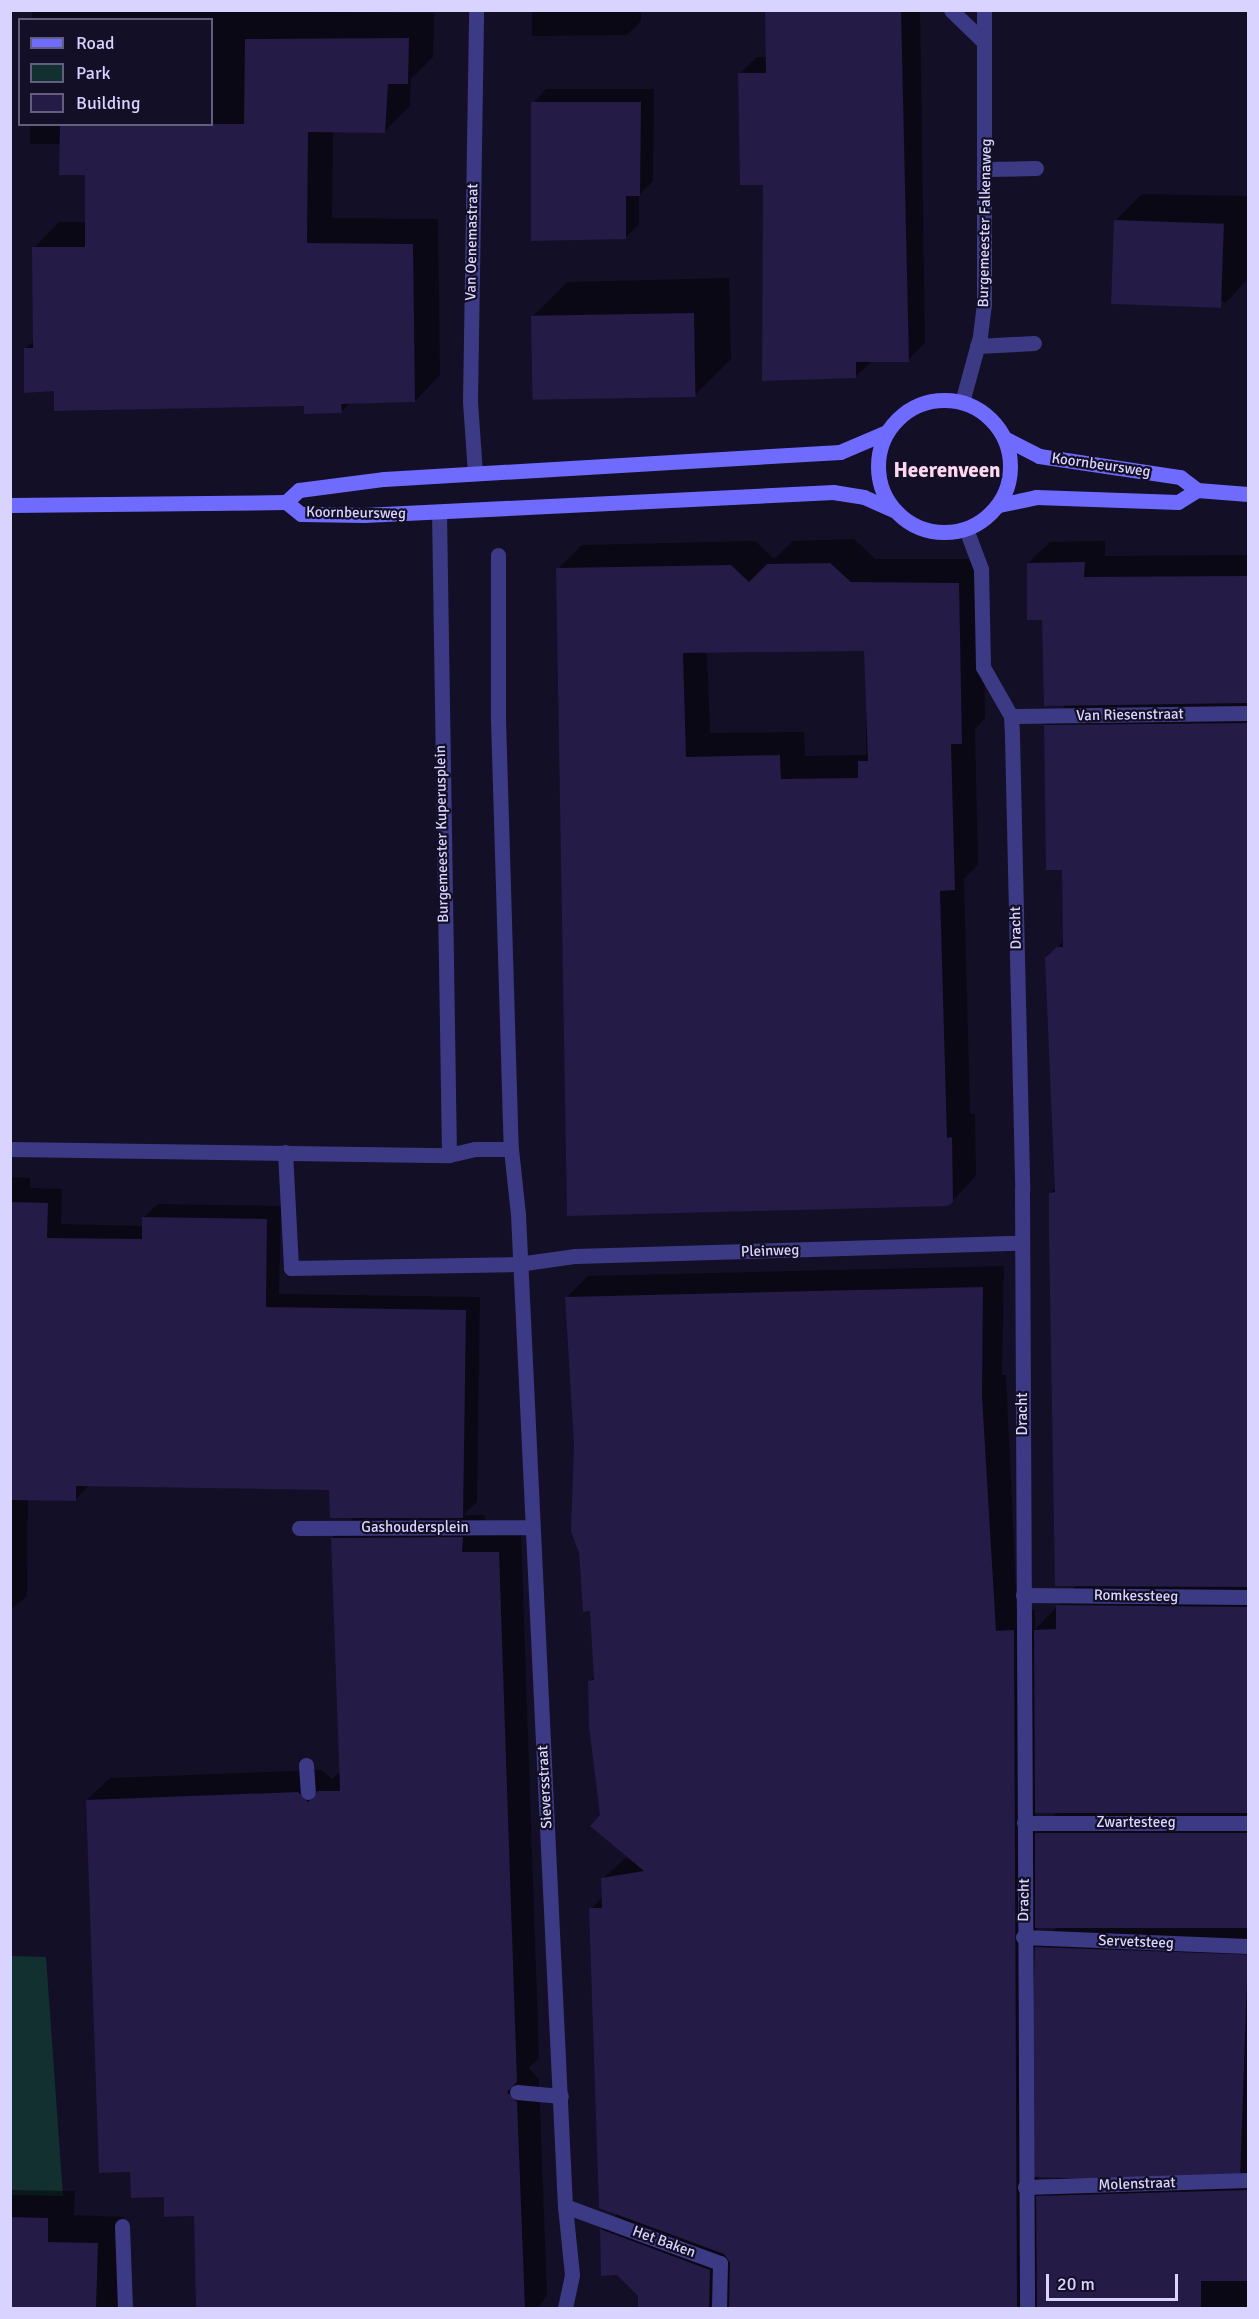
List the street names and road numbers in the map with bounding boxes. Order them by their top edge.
street label: Burgemeester Falkenaweg [975,138,995,308]
street label: Van Oenemastraat [462,183,482,301]
street label: Koornbeursweg [1050,449,1152,481]
street label: Koornbeursweg [306,503,406,523]
street label: Van Riesenstraat [1076,705,1184,725]
street label: Burgemeester Kuperusplein [431,745,453,923]
street label: Dracht [1007,906,1025,950]
street label: Pleinweg [741,1241,799,1261]
street label: Dracht [1014,1392,1032,1436]
street label: Gashoudersplein [361,1519,469,1537]
street label: Romkessteeg [1094,1586,1178,1606]
street label: Sieversstraat [534,1745,556,1829]
street label: Zwartesteeg [1096,1814,1176,1832]
street label: Dracht [1015,1878,1033,1922]
street label: Servetsteeg [1098,1932,1174,1952]
street label: Molenstraat [1098,2174,1176,2194]
street label: Het Baken [630,2222,698,2262]

